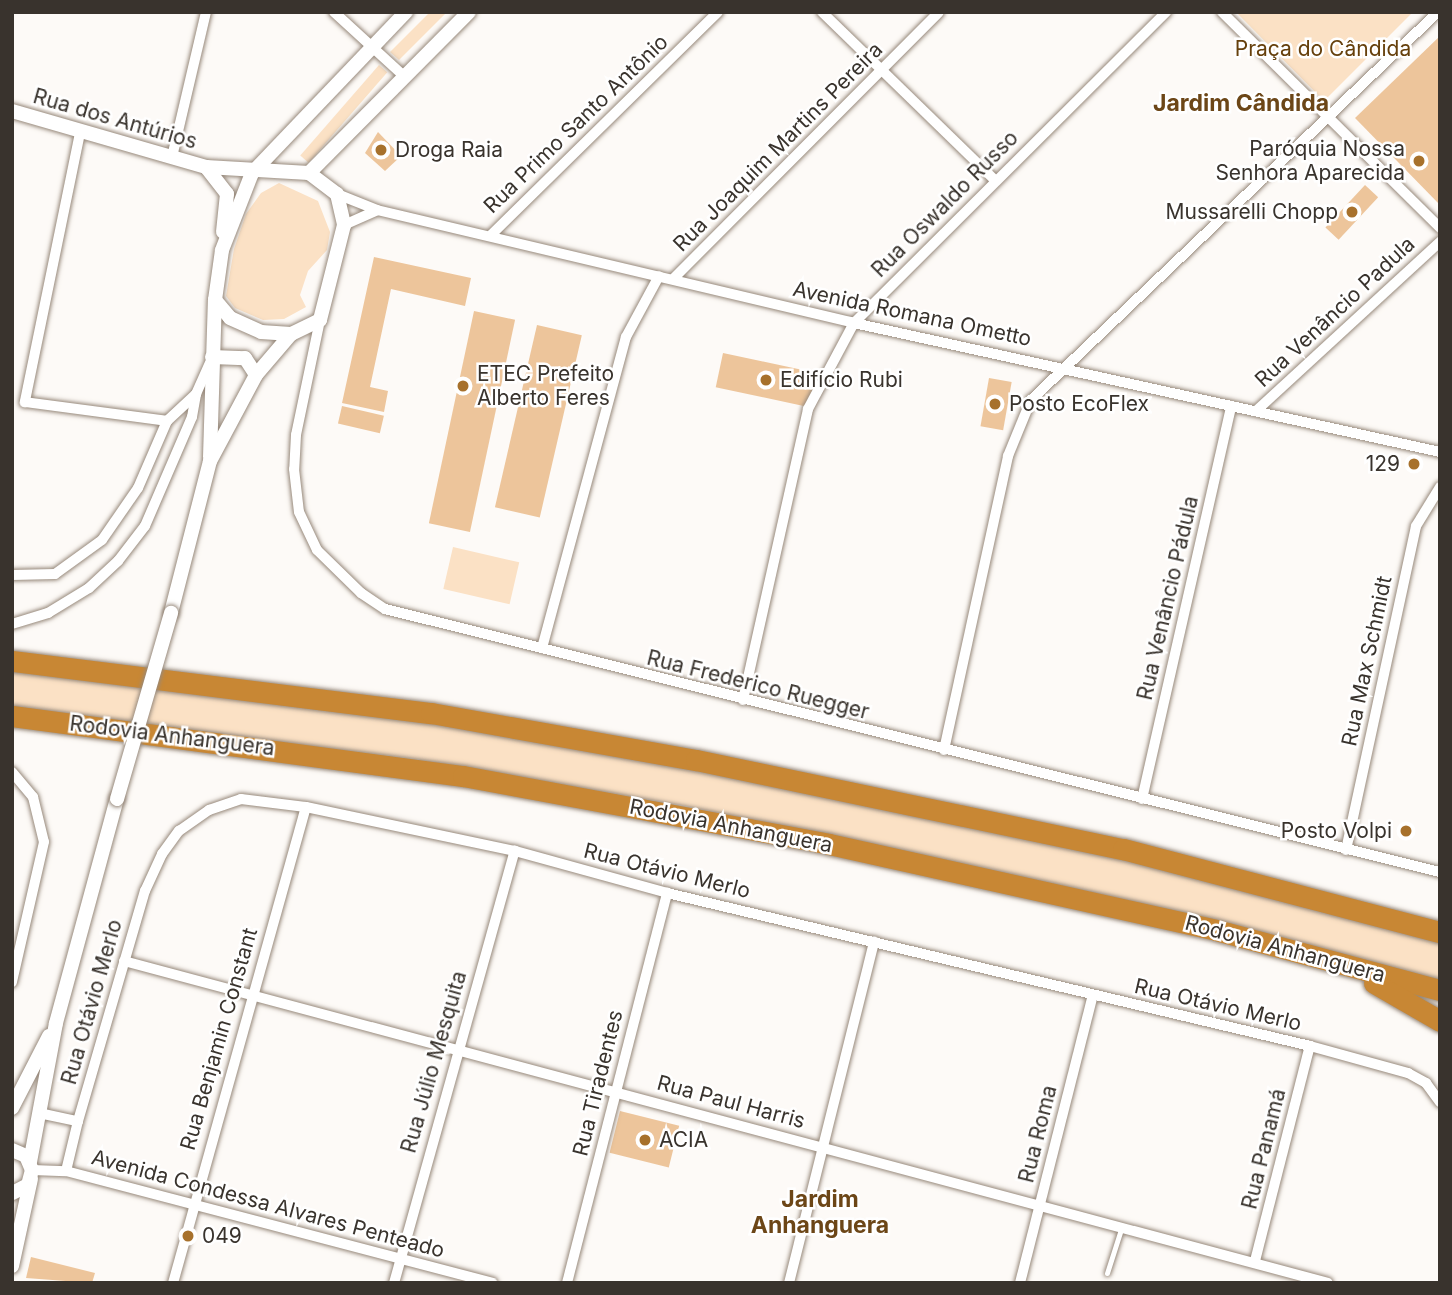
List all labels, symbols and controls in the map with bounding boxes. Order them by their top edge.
street label: Rua Primo Santo Antônio [479,29,673,219]
park label: Praça do Cândida [1235,36,1411,62]
street label: Rua Joaquim Martins Pereira [668,37,888,257]
street label: Rua dos Antúrios [30,84,200,154]
district label: Jardim Cândida [1153,89,1329,117]
street label: Rua Oswaldo Russo [866,125,1024,283]
place label: Paróquia Nossa Senhora Aparecida [1215,136,1405,186]
place label: Droga Raia [395,137,503,163]
marker: Droga Raia [373,142,389,158]
marker: Paróquia Nossa Senhora Aparecida [1411,153,1427,169]
place label: Mussarelli Chopp [1166,199,1338,225]
marker: Mussarelli Chopp [1344,204,1360,220]
street label: Rua Venâncio Padula [1250,232,1420,392]
street label: Avenida Romana Ometto [790,276,1034,352]
place label: ETEC Prefeito Alberto Feres [477,361,614,411]
place label: Edifício Rubi [780,367,903,393]
marker: Edifício Rubi [758,372,774,388]
marker: ETEC Prefeito Alberto Feres [455,378,471,394]
place label: Posto EcoFlex [1009,391,1149,417]
marker: Posto EcoFlex [987,396,1003,412]
place label: 129 [1366,451,1400,477]
marker: 129 [1406,456,1422,472]
street label: Rua Venâncio Pádula [1132,493,1204,703]
street label: Rua Max Schmidt [1337,574,1397,748]
street label: Rua Frederico Ruegger [644,645,872,725]
street label: Rodovia Anhanguera [68,711,276,761]
street label: Rodovia Anhanguera [627,794,835,858]
place label: Posto Volpi [1281,818,1392,844]
marker: Posto Volpi [1398,823,1414,839]
street label: Rua Otávio Merlo [581,838,753,904]
street label: Rodovia Anhanguera [1182,910,1388,988]
street label: Rua Otávio Merlo [56,917,128,1087]
street label: Rua Benjamin Constant [175,925,263,1153]
street label: Rua Júlio Mesquita [396,968,472,1156]
street label: Rua Otávio Merlo [1132,974,1304,1036]
street label: Rua Tiradentes [568,1007,628,1159]
street label: Rua Paul Harris [654,1070,808,1134]
street label: Rua Roma [1014,1083,1062,1185]
street label: Rua Panamá [1237,1086,1291,1212]
place label: ACIA [659,1127,708,1153]
marker: ACIA [637,1132,653,1148]
street label: Avenida Condessa Alvares Penteado [89,1145,447,1263]
district label: Jardim Anhanguera [751,1185,889,1239]
place label: 049 [202,1223,242,1249]
marker: 049 [180,1228,196,1244]

